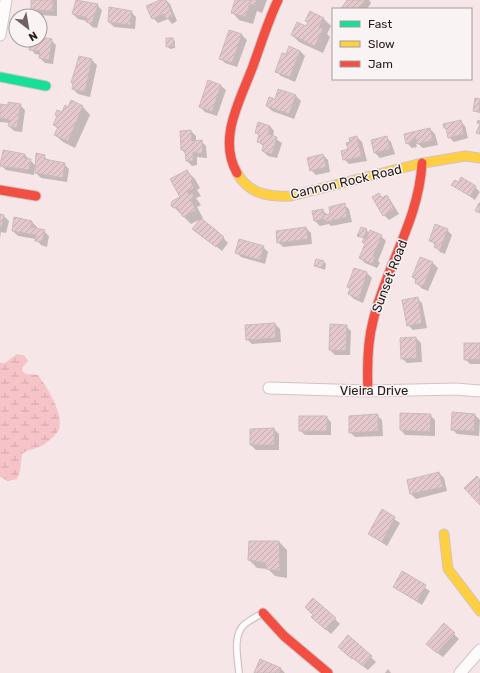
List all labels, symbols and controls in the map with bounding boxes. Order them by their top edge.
north arrow [8,8,48,48]
legend [332,8,472,80]
text: Fast [368,17,392,31]
text: N [26,29,40,44]
text: Slow [368,37,395,51]
text: Jam [368,57,393,71]
street label: Cannon Rock Road [289,161,403,202]
street label: Sunset Road [369,238,410,315]
street label: Vieira Drive [340,383,408,398]

